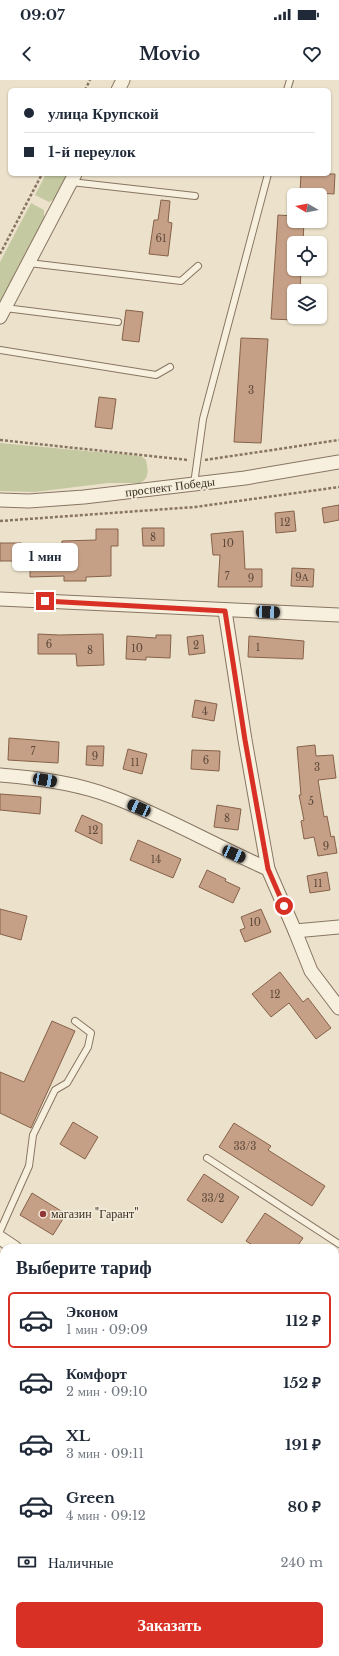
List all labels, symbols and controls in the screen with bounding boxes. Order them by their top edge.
text: 09:07 [20,5,65,24]
icon: back [16,43,38,65]
text: Movio [139,43,200,65]
icon: heart [301,43,323,65]
text: улица Крупской [48,104,159,123]
text: 1-й переулок [48,142,136,161]
north arrow [287,188,327,228]
map controls [287,188,327,324]
house number: 61 [156,232,166,245]
button: locate [287,236,327,276]
button: layers [287,284,327,324]
house number: 3 [248,384,254,397]
street label: проспект Победы [124,474,216,499]
house number: 12 [280,516,290,529]
house number: 8 [150,531,156,544]
house number: 10 [222,537,234,550]
callout: 1 мин [12,543,78,571]
text: 1 мин [29,548,61,565]
house number: 7 [224,570,230,583]
house number: 9А [295,571,310,584]
house number: 9 [248,572,254,585]
route end [36,592,54,610]
car [256,606,280,618]
house number: 6 [46,638,52,651]
house number: 2 [193,639,199,652]
house number: 1 [256,641,260,654]
house number: 10 [131,642,143,655]
house number: 8 [87,644,93,657]
house number: 4 [202,705,208,718]
house number: 7 [30,745,36,758]
house number: 9 [92,750,98,763]
house number: 6 [203,754,209,767]
house number: 11 [131,756,139,769]
house number: 3 [314,761,320,774]
car [32,772,58,788]
house number: 5 [308,795,314,808]
car [126,798,152,818]
house number: 8 [224,812,230,825]
house number: 12 [88,824,98,837]
house number: 9 [323,840,329,853]
car [221,844,247,864]
house number: 14 [151,853,161,866]
house number: 11 [314,877,322,890]
route start [275,897,293,915]
house number: 10 [249,916,261,929]
house number: 12 [270,988,280,1001]
house number: 33/3 [233,1140,257,1153]
house number: 33/2 [201,1192,225,1205]
place label: магазин "Гарант" [51,1206,139,1221]
marker: магазин "Гарант" [38,1209,48,1219]
text: Выберите тариф [16,1257,152,1279]
icon: car [18,1302,54,1338]
text: Эконом [66,1302,118,1321]
text: 112 ₽ [285,1311,321,1330]
text: 1 мин · 09:09 [66,1321,148,1338]
icon: car [18,1364,54,1400]
text: Комфорт [66,1364,127,1383]
text: 152 ₽ [283,1373,321,1392]
text: 2 мин · 09:10 [66,1383,147,1400]
icon: car [18,1426,54,1462]
text: XL [66,1426,90,1445]
text: 191 ₽ [285,1435,321,1454]
text: 3 мин · 09:11 [66,1445,144,1462]
icon: car [18,1488,54,1524]
text: Green [66,1488,115,1507]
text: 80 ₽ [287,1497,321,1516]
text: 4 мин · 09:12 [66,1507,146,1524]
icon: cash [16,1551,38,1573]
text: Наличные [48,1553,113,1572]
text: 240 m [280,1554,323,1571]
button: Заказать [16,1602,323,1648]

